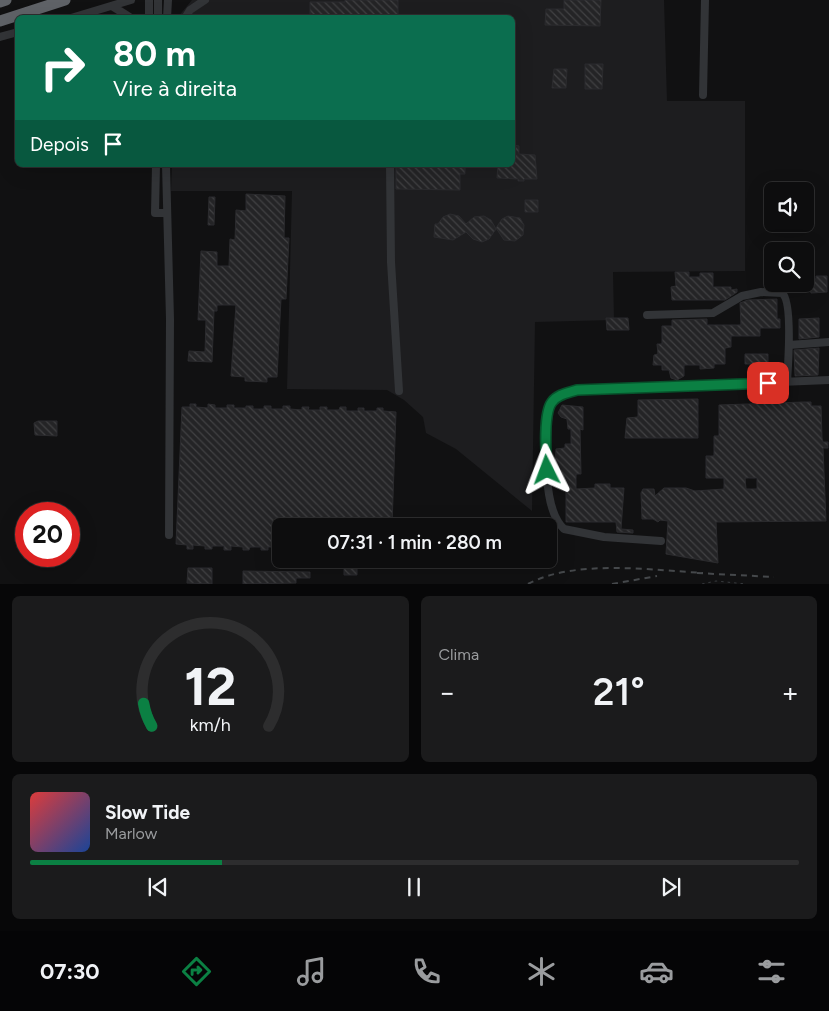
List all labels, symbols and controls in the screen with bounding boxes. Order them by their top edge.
text: 80 m [113,33,196,75]
icon: right [30,35,95,100]
text: Vire à direita [113,75,237,102]
icon: arrive [99,130,127,158]
text: Depois [30,133,89,156]
map controls [764,182,814,292]
button: sound [764,182,814,232]
button: search [764,242,814,292]
pin [747,362,789,404]
icon: arrive [754,369,782,397]
position arrow [520,443,572,495]
speed limit sign: 20 [15,502,80,567]
text: 07:31 · 1 min · 280 m [327,531,502,554]
text: Clima [439,645,479,664]
text: 12 [184,656,236,718]
text: 21° [593,669,645,715]
text: − [439,675,456,709]
text: + [782,675,799,709]
text: km/h [190,714,231,735]
text: Slow Tide [105,801,190,824]
text: Marlow [105,824,157,843]
icon: previous [144,873,172,901]
icon: pause [400,873,428,901]
icon: next [657,873,685,901]
icon: directions [179,954,214,989]
icon: music [294,954,329,989]
icon: phone [409,954,444,989]
icon: climate [524,954,559,989]
icon: car [639,954,674,989]
icon: filters [754,954,789,989]
text: 07:30 [40,958,100,985]

